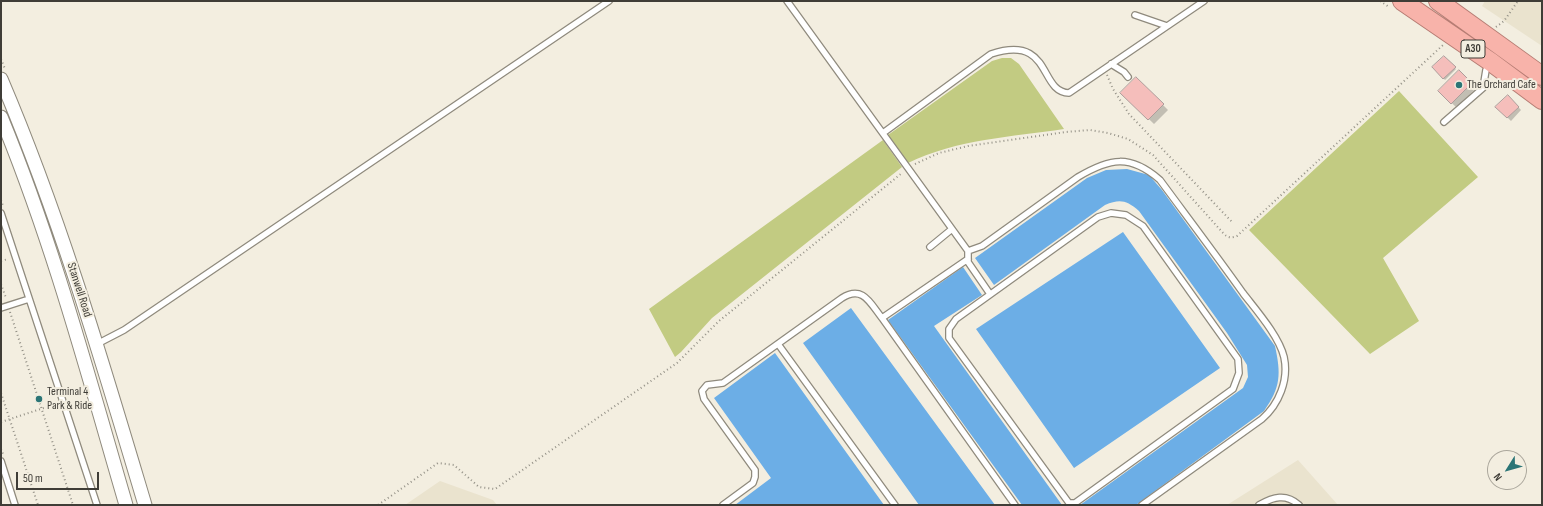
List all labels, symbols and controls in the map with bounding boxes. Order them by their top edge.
road number: A30 [1461,40,1485,58]
place label: The Orchard Cafe [1467,78,1536,92]
marker: The Orchard Cafe [1454,80,1464,90]
street label: Stanwell Road [63,261,95,319]
place label: Terminal 4 Park & Ride [47,385,92,413]
marker: Terminal 4 Park & Ride [34,394,44,404]
north arrow [1487,450,1527,490]
scale bar [18,464,101,490]
text: 50 m [23,471,43,486]
text: N [1491,471,1505,483]

